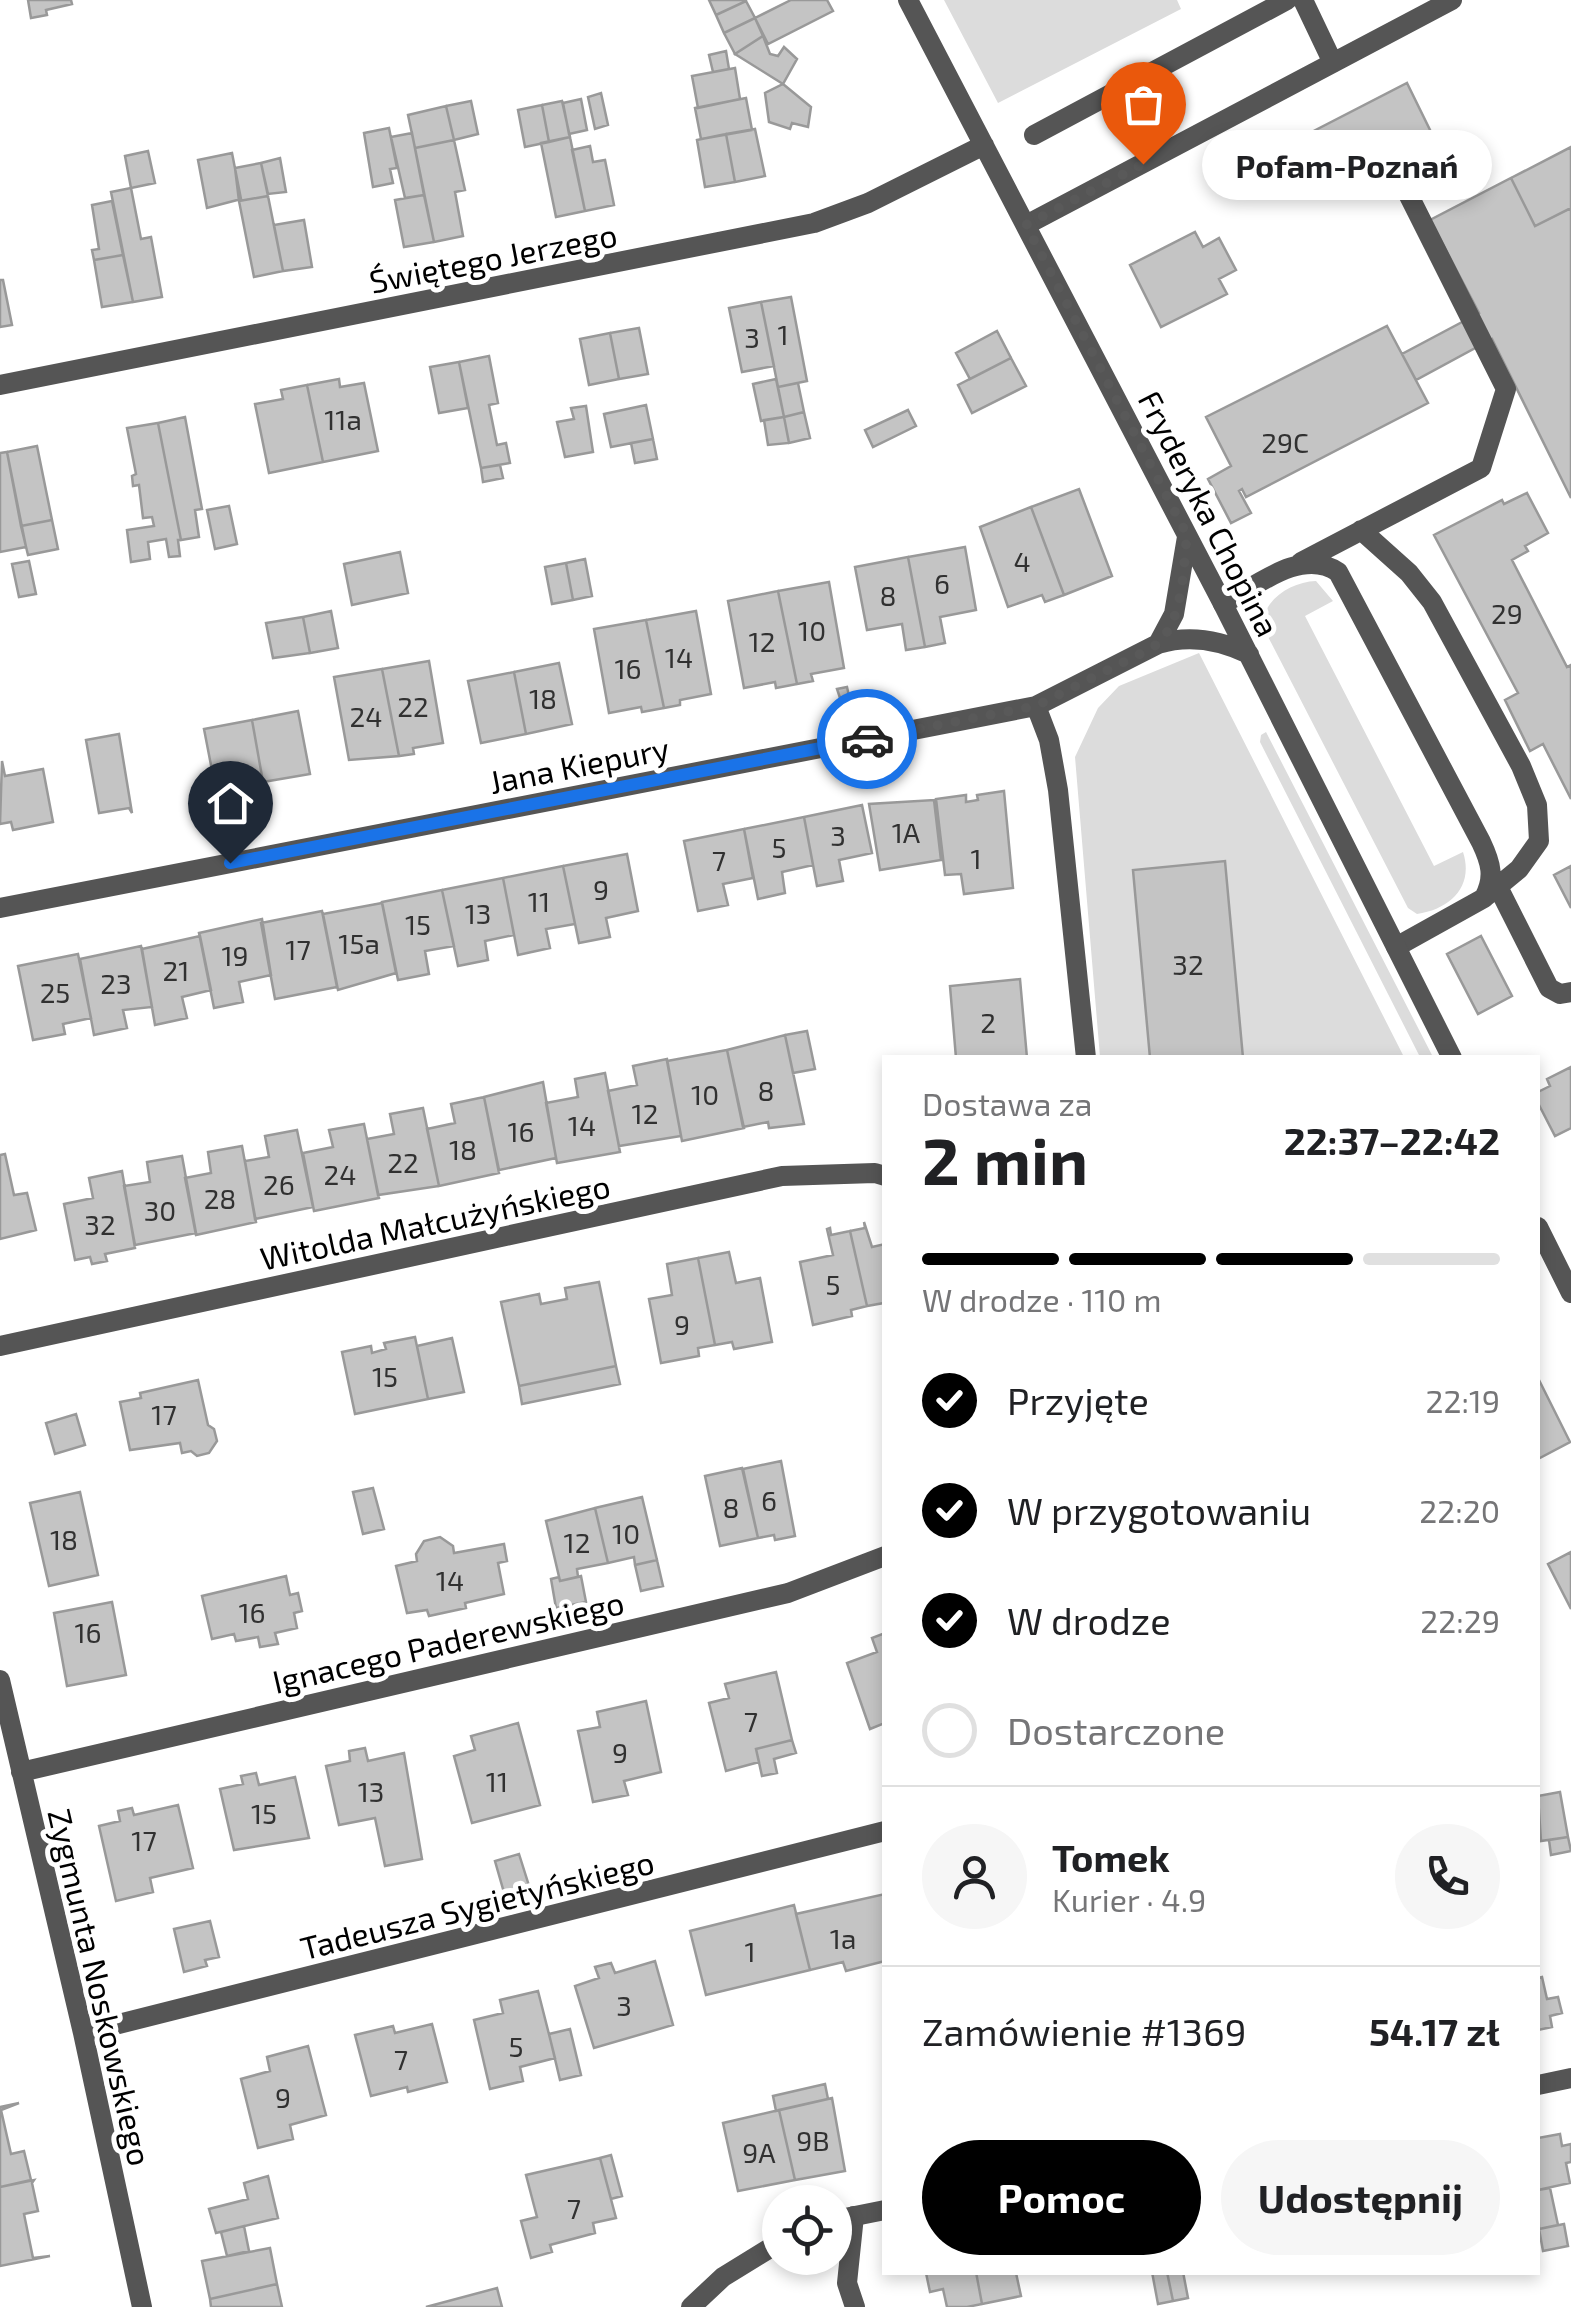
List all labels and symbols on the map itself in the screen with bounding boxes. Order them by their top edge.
pin [1101,62,1186,165]
callout: Pofam-Poznań [1203,129,1493,199]
street label: Świętego Jerzego [366,214,620,300]
house number: 1 [777,317,789,351]
house number: 3 [744,320,760,354]
street label: Fryderyka Chopina [1132,384,1288,642]
house number: 11a [324,402,362,436]
house number: 29C [1261,425,1309,459]
house number: 4 [1013,544,1031,578]
house number: 6 [934,566,950,600]
house number: 8 [880,578,897,612]
house number: 29 [1491,596,1523,630]
house number: 10 [798,613,826,647]
house number: 12 [749,624,775,658]
house number: 14 [665,640,693,674]
house number: 16 [614,651,642,685]
house number: 18 [529,681,557,715]
house number: 22 [397,689,429,723]
courier [817,689,917,789]
house number: 24 [350,699,382,733]
street label: Jana Kiepury [486,728,672,800]
pin [188,761,273,864]
house number: 1A [892,815,921,849]
house number: 3 [830,818,846,852]
house number: 5 [771,830,787,864]
house number: 1 [970,841,982,875]
house number: 7 [712,843,726,877]
house number: 9 [593,872,609,906]
house number: 11 [528,884,550,918]
house number: 13 [465,896,491,930]
house number: 15 [405,907,431,941]
house number: 15a [338,926,380,960]
house number: 17 [285,932,311,966]
house number: 19 [221,938,249,972]
house number: 32 [1172,947,1204,981]
house number: 21 [163,953,189,987]
house number: 23 [100,966,132,1000]
house number: 25 [40,975,70,1009]
house number: 2 [980,1005,996,1039]
house number: 8 [758,1073,775,1107]
house number: 10 [691,1077,719,1111]
house number: 12 [632,1096,658,1130]
house number: 14 [568,1108,596,1142]
house number: 16 [507,1114,535,1148]
house number: 18 [449,1132,477,1166]
house number: 22 [387,1145,419,1179]
house number: 24 [324,1157,356,1191]
street label: Witolda Małcużyńskiego [257,1165,613,1277]
house number: 26 [263,1167,295,1201]
house number: 28 [204,1181,236,1215]
house number: 30 [144,1193,176,1227]
house number: 32 [84,1207,116,1241]
house number: 5 [825,1267,841,1301]
house number: 9 [674,1307,690,1341]
house number: 15 [372,1359,398,1393]
house number: 17 [151,1397,177,1431]
house number: 6 [761,1483,777,1517]
house number: 8 [723,1490,740,1524]
house number: 10 [612,1516,640,1550]
house number: 18 [50,1522,78,1556]
house number: 12 [564,1525,590,1559]
house number: 14 [436,1563,464,1597]
street label: Ignacego Paderewskiego [269,1582,627,1700]
house number: 16 [238,1595,266,1629]
house number: 16 [74,1615,102,1649]
house number: 7 [744,1704,758,1738]
house number: 9 [612,1735,628,1769]
house number: 11 [486,1764,508,1798]
house number: 13 [358,1774,384,1808]
house number: 15 [251,1796,277,1830]
street label: Zygmunta Noskowskiego [41,1805,161,2169]
house number: 17 [131,1823,157,1857]
street label: Tadeusza Sygietyńskiego [296,1842,658,1966]
house number: 1a [830,1921,856,1955]
house number: 1 [744,1934,756,1968]
house number: 3 [616,1988,632,2022]
house number: 5 [508,2029,524,2063]
house number: 7 [394,2042,408,2076]
house number: 9 [275,2080,291,2114]
house number: 9B [796,2123,830,2157]
house number: 9A [742,2135,776,2169]
house number: 7 [567,2191,581,2225]

